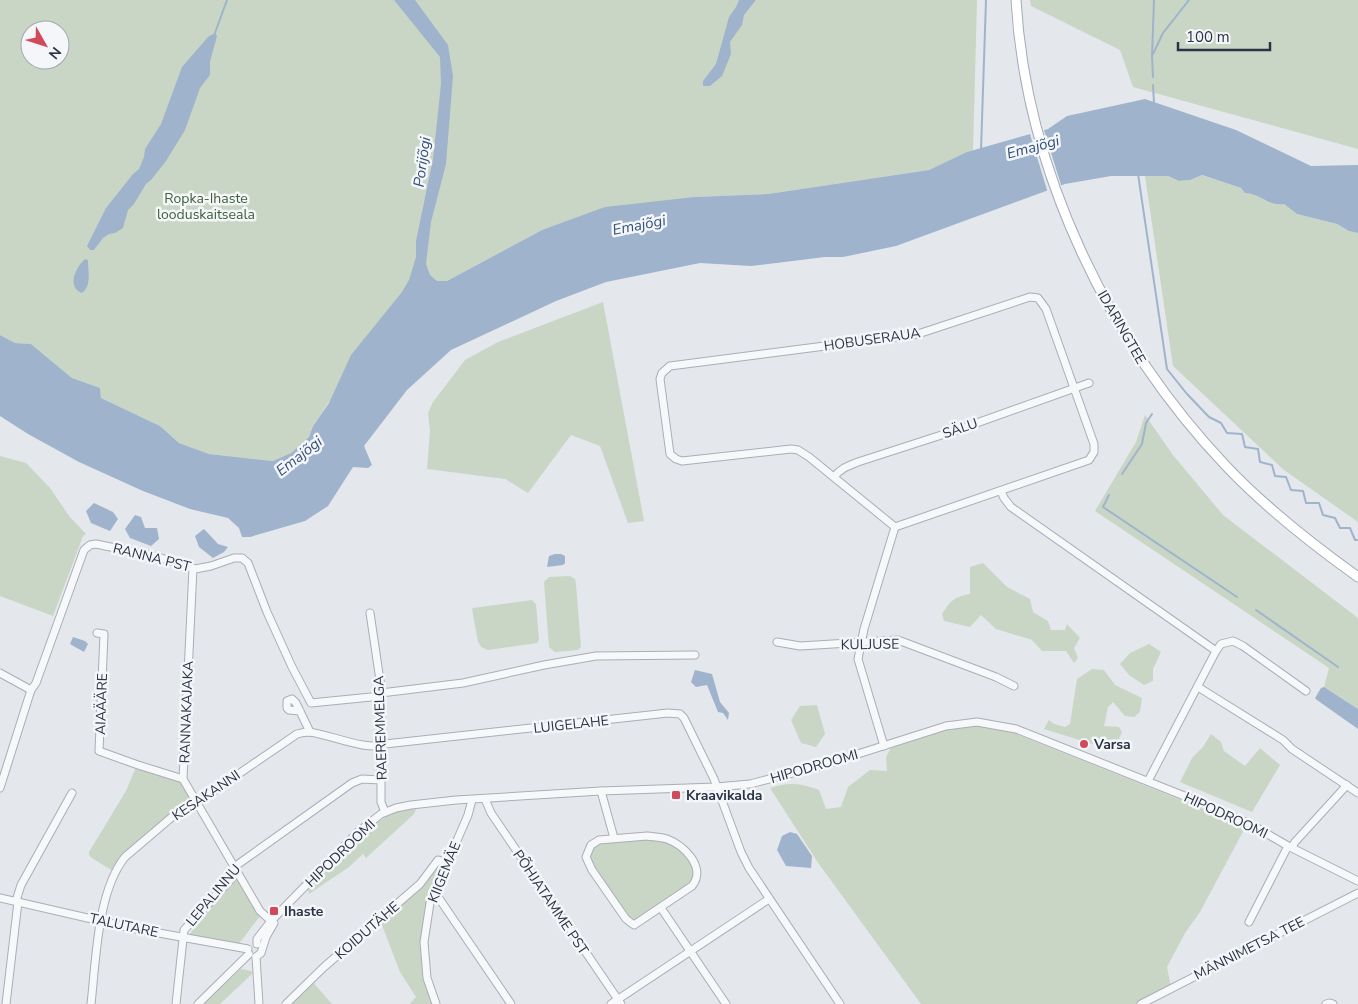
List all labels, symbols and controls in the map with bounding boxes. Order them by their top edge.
north arrow [20,20,70,70]
scale bar [1178,20,1270,52]
text: 100 m [1186,27,1230,47]
text: N [44,43,65,63]
water label: Emajõgi [1004,130,1062,164]
water label: Porijõgi [409,135,435,188]
park label: Ropka-Ihaste looduskaitseala [157,189,255,224]
water label: Emajõgi [611,210,668,240]
street label: IDARINGTEE [1093,287,1150,368]
street label: HOBUSERAUA [822,323,922,356]
street label: SÄLU [940,414,980,443]
water label: Emajõgi [272,431,327,480]
street label: RANNA PST [111,539,193,576]
street label: KULJUSE [841,634,899,655]
street label: RANNAKAJAKA [175,660,198,764]
street label: AIAÄÄRE [91,673,112,735]
street label: RAEREMMELGA [369,675,392,781]
street label: LUIGELAHE [532,711,610,738]
place label: Varsa [1093,735,1131,754]
marker: Varsa [1078,738,1090,750]
street label: HIPODROOMI [768,745,860,788]
street label: KESAKANNI [168,766,244,825]
place label: Kraavikalda [686,786,762,805]
street label: HIPODROOMI [1181,788,1271,843]
marker: Kraavikalda [670,789,682,801]
street label: HIPODROOMI [301,815,379,892]
street label: KIIGEMÄE [424,839,465,906]
street label: PÕHJATAMME PST [508,846,593,959]
street label: LEPALINNU [182,860,245,931]
street label: KOIDUTÄHE [331,897,404,964]
place label: Ihaste [284,902,324,921]
marker: Ihaste [268,905,280,917]
street label: TALUTARE [88,909,160,942]
street label: MÄNNIMETSA TEE [1191,912,1308,985]

